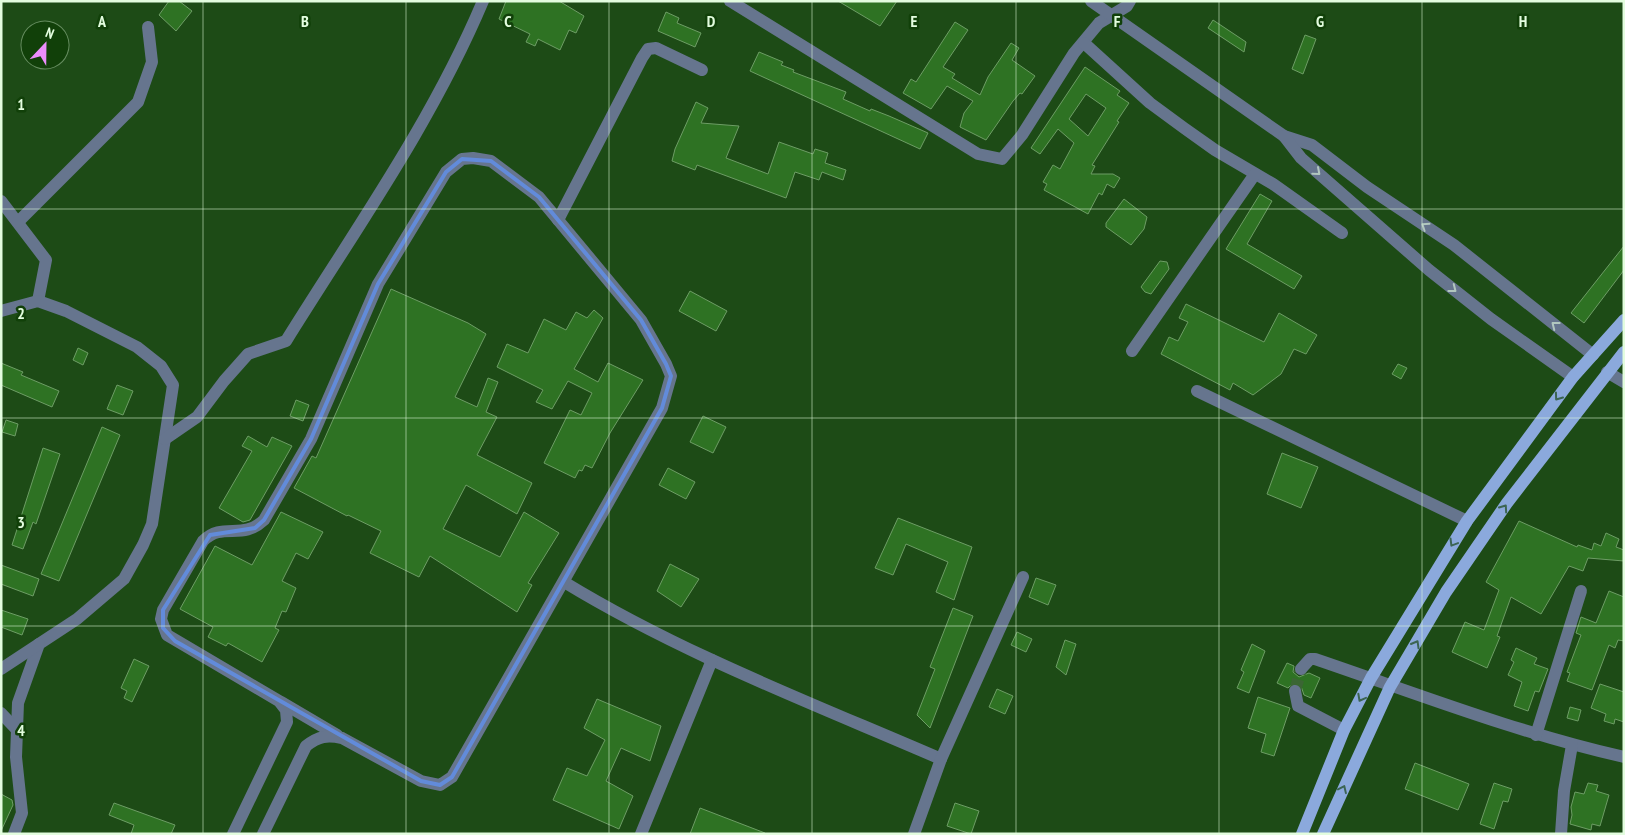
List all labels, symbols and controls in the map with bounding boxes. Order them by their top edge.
text: A [97,11,107,31]
text: B [301,11,309,31]
text: C [504,11,512,31]
text: D [707,11,716,31]
text: E [911,11,918,31]
text: F [1114,11,1121,31]
text: G [1316,11,1324,31]
text: H [1519,11,1527,31]
north arrow [20,20,70,70]
text: N [43,23,57,43]
text: 1 [17,94,25,114]
one-way arrow [1311,166,1320,175]
one-way arrow [1422,223,1431,233]
one-way arrow [1447,283,1457,292]
text: 2 [17,303,25,323]
one-way arrow [1552,322,1561,330]
one-way arrow [1555,391,1564,401]
one-way arrow [1498,504,1507,514]
text: 3 [17,512,25,532]
one-way arrow [1450,538,1460,547]
one-way arrow [1409,640,1419,649]
one-way arrow [1357,693,1367,702]
text: 4 [17,720,25,740]
one-way arrow [1336,785,1347,794]

